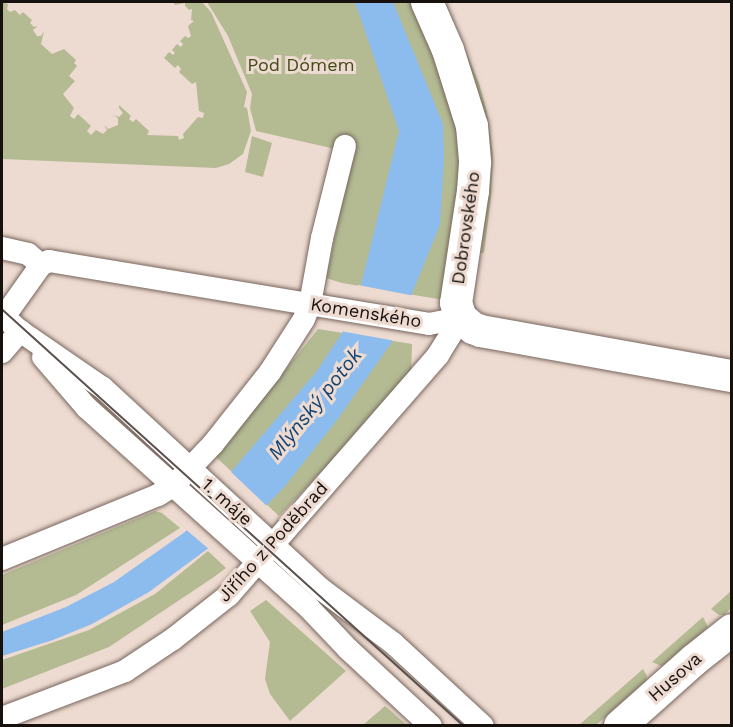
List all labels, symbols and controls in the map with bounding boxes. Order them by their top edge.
park label: Pod Dómem [247,54,355,76]
street label: Dobrovského [447,170,485,286]
street label: Komenského [309,294,423,332]
water label: Mlýnský potok [263,343,367,465]
street label: 1. máje [197,474,257,530]
street label: Jiřího z Poděbrad [213,478,333,606]
street label: Husova [644,648,706,706]

